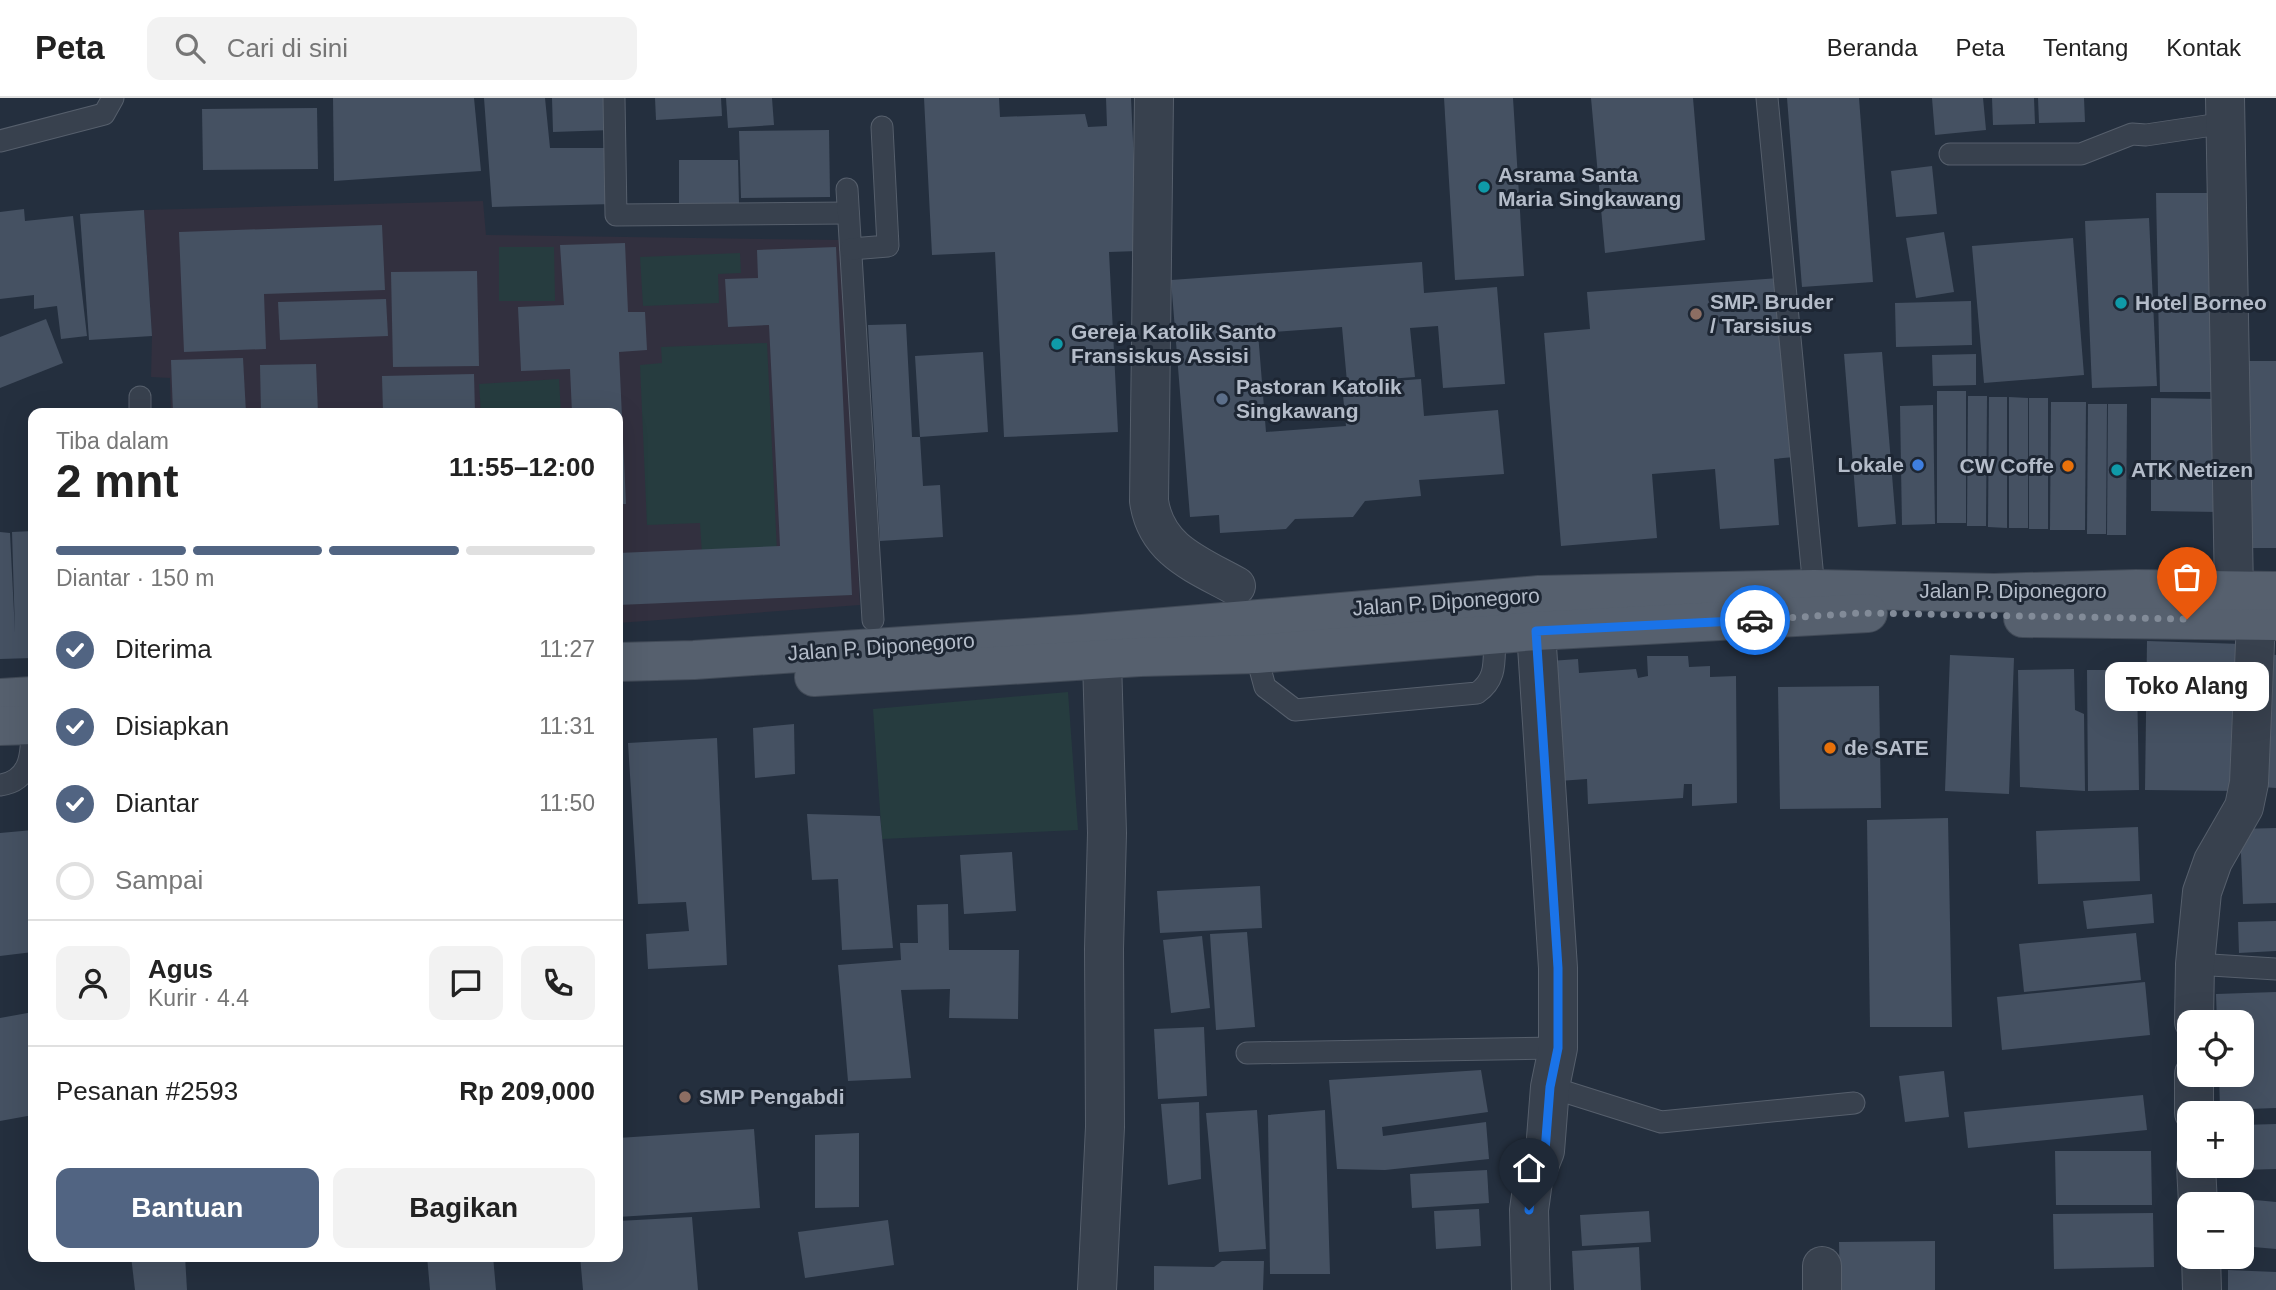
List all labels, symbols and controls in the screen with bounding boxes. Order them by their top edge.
search box [147,17,637,80]
text: Peta [35,29,105,66]
icon: search [171,29,209,67]
text: Cari di sini [227,33,348,63]
text: Beranda [1827,34,1918,61]
text: Peta [1956,34,2005,61]
text: Tentang [2043,34,2128,61]
text: Kontak [2166,34,2241,61]
place label: Asrama Santa Maria Singkawang [1498,163,1681,210]
marker: Asrama Santa Maria Singkawang [1476,179,1492,195]
place label: SMP. Bruder / Tarsisius [1710,290,1833,337]
place label: Hotel Borneo [2135,291,2267,314]
marker: Hotel Borneo [2113,295,2129,311]
marker: SMP. Bruder / Tarsisius [1688,306,1704,322]
place label: Gereja Katolik Santo Fransiskus Assisi [1071,320,1276,367]
marker: Gereja Katolik Santo Fransiskus Assisi [1049,336,1065,352]
place label: Pastoran Katolik Singkawang [1236,375,1402,422]
marker: Pastoran Katolik Singkawang [1214,391,1230,407]
text: Tiba dalam [56,428,169,454]
text: 11:55–12:00 [449,452,595,482]
place label: Lokale [1837,453,1904,476]
place label: CW Coffe [1960,454,2054,477]
text: 2 mnt [56,455,179,507]
marker: Lokale [1910,457,1926,473]
marker: CW Coffe [2060,458,2076,474]
place label: ATK Netizen [2131,458,2253,481]
marker: ATK Netizen [2109,462,2125,478]
pin [2157,547,2217,619]
icon: bag [2168,558,2206,596]
text: Diantar · 150 m [56,565,215,591]
street label: Jalan P. Diponegoro [1919,579,2107,602]
street label: Jalan P. Diponegoro [1352,583,1540,620]
courier [1720,585,1790,655]
icon: car [1736,601,1774,639]
street label: Jalan P. Diponegoro [787,628,975,665]
icon: check [56,631,94,669]
text: Diterima [115,634,212,664]
text: 11:27 [539,636,595,662]
callout: Toko Alang [2105,661,2269,710]
text: Toko Alang [2126,673,2248,699]
icon: check [56,708,94,746]
text: Disiapkan [115,711,229,741]
text: 11:31 [539,713,595,739]
place label: de SATE [1844,736,1929,759]
marker: de SATE [1822,740,1838,756]
icon: check [56,785,94,823]
text: Diantar [115,788,199,818]
text: 11:50 [539,790,595,816]
text: Sampai [115,865,203,895]
button: person [56,946,130,1020]
button: chat [429,946,503,1020]
button: phone [521,946,595,1020]
text: Agus [148,954,213,984]
text: Kurir · 4.4 [148,985,249,1011]
map controls [2177,1010,2254,1269]
button: locate [2177,1010,2254,1087]
text: Pesanan #2593 [56,1076,238,1106]
text: Rp 209,000 [459,1076,595,1106]
place label: SMP Pengabdi [699,1085,844,1108]
marker: SMP Pengabdi [677,1089,693,1105]
button: + [2177,1101,2254,1178]
pin [1499,1138,1559,1210]
icon: home [1510,1149,1548,1187]
button: Bantuan [56,1168,319,1248]
button: Bagikan [333,1168,595,1248]
button: − [2177,1192,2254,1269]

